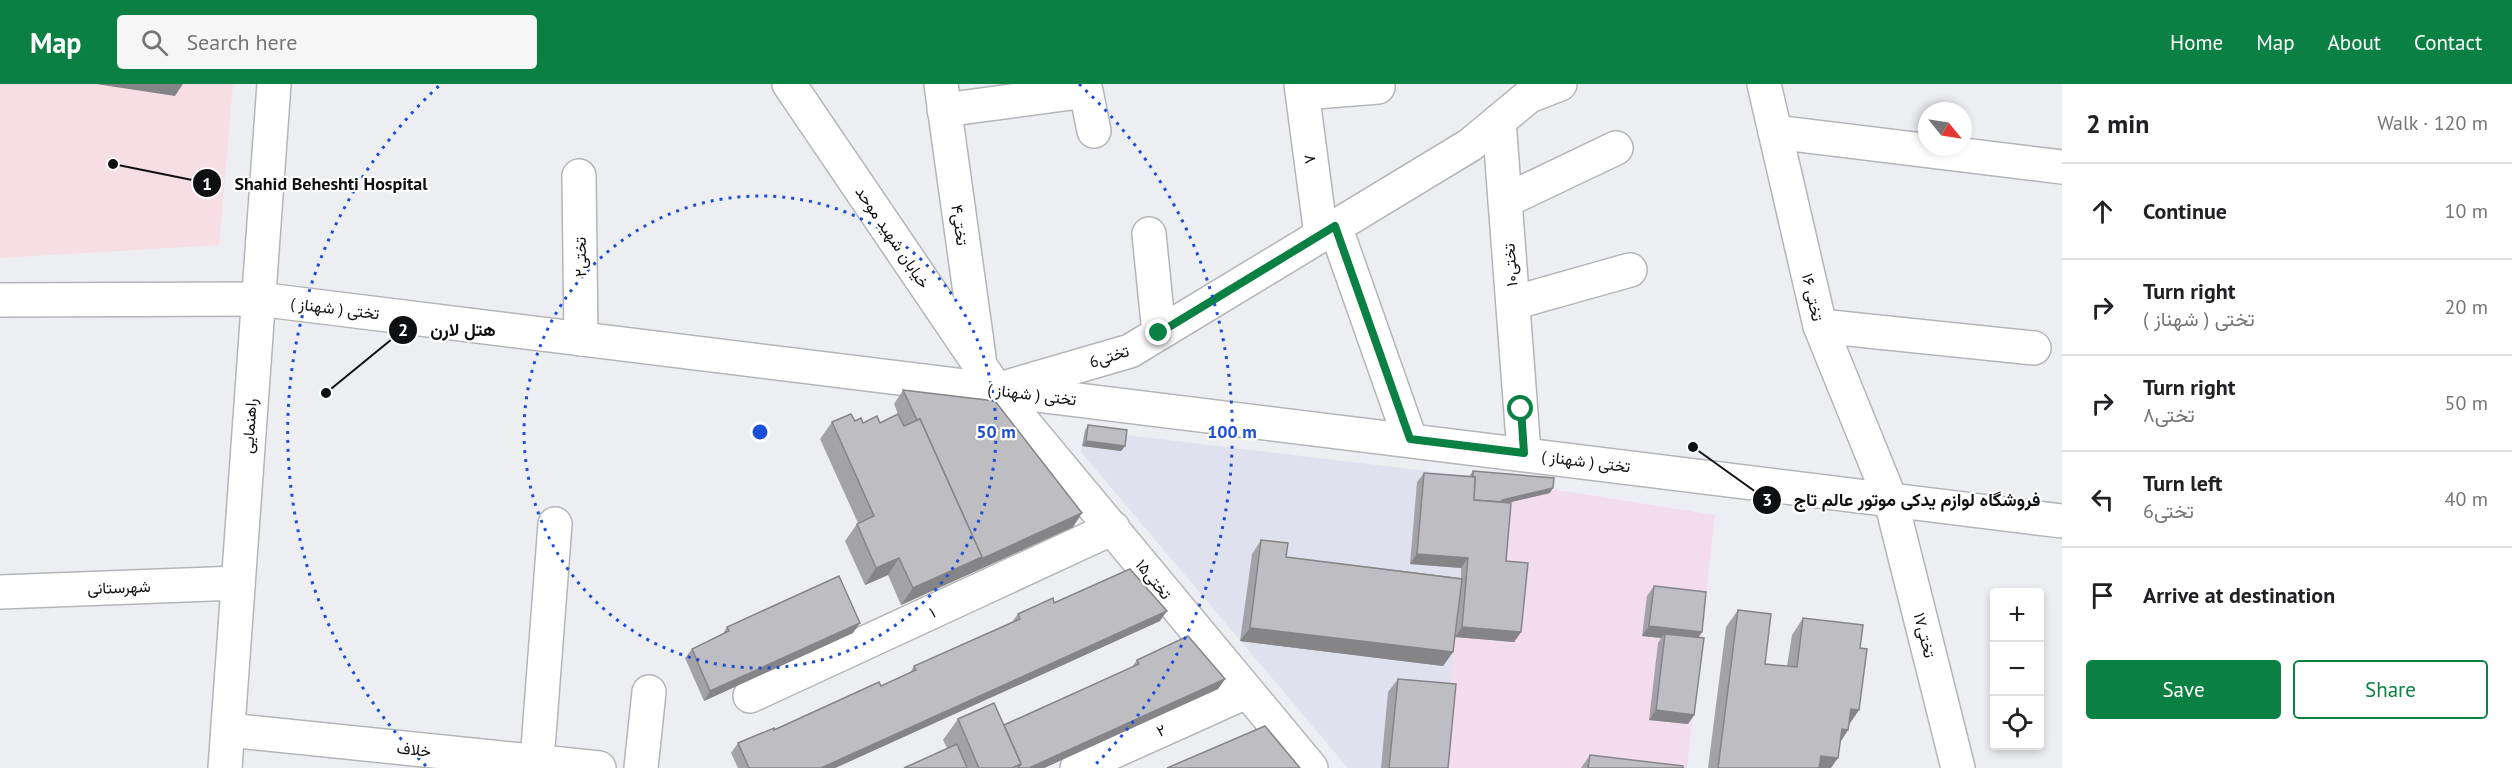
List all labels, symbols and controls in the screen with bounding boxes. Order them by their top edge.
search box [117,15,537,69]
text: Map [30,24,81,61]
icon: search [138,26,171,59]
text: Search here [186,28,297,56]
text: Home [2170,29,2223,56]
text: Map [2256,29,2295,56]
text: About [2328,29,2381,56]
text: Contact [2414,29,2482,56]
north arrow [1918,102,1972,156]
text: 2 min [2086,107,2149,140]
text: Walk · 120 m [2377,110,2488,136]
street label: ۸ [1301,153,1321,165]
callout: Shahid Beheshti Hospital [192,165,440,201]
text: 1 [202,172,212,195]
text: Shahid Beheshti Hospital [234,172,428,195]
street label: خیابان شهید موحد [851,182,935,293]
icon: ahead [2086,195,2119,228]
text: Continue [2143,197,2227,225]
text: 10 m [2445,198,2488,224]
street label: تختی۴ [946,203,973,247]
street label: تختی۲ [570,237,591,277]
street label: تختی۱۰ [1499,243,1522,287]
street label: تختی ۱۶ [1797,271,1828,323]
text: Turn right [2143,277,2235,305]
icon: right [2086,291,2119,324]
street label: تختی ( شهناز ) [289,293,381,324]
text: 20 m [2445,294,2488,320]
text: تختی ( شهناز ) [2143,306,2255,332]
callout: هتل لارن [388,312,508,348]
text: 2 [398,318,408,341]
text: هتل لارن [430,318,496,341]
route end [1145,319,1171,345]
street label: 6تختی [1087,340,1132,373]
text: Turn right [2143,373,2235,401]
street label: تختی ( شهناز ) [986,379,1078,410]
icon: right [2086,387,2119,420]
text: 50 m [2445,390,2488,416]
route start [1507,395,1533,421]
street label: راهنمایی [237,398,262,454]
text: تختی۸ [2143,402,2195,428]
text: 50 m [976,420,1016,443]
text: 100 m [1207,420,1257,443]
centre of rings [750,422,770,442]
street label: تختی ( شهناز ) [1540,446,1632,477]
text: Turn left [2143,469,2223,497]
callout: فروشگاه لوازم یدکی موتور عالم تاج [1752,482,2052,518]
icon: left [2086,483,2119,516]
text: 40 m [2445,486,2488,512]
text: 3 [1762,488,1772,511]
text: فروشگاه لوازم یدکی موتور عالم تاج [1794,488,2040,512]
text: 6تختی [2143,498,2194,524]
street label: تختی۱۵ [1131,555,1176,604]
street label: شهرستانی [87,576,151,599]
icon: arrive [2086,579,2119,612]
text: Arrive at destination [2143,581,2335,609]
map controls [1990,588,2044,750]
button: + [1990,588,2044,642]
street label: ۱ [926,602,938,622]
street label: تختی۱۷ [1909,610,1940,660]
button: − [1990,642,2044,696]
button: Save [2086,660,2281,719]
button: Share [2293,660,2488,719]
button: locate [1990,696,2044,750]
street label: ۲ [1153,719,1169,741]
street label: خلاف [396,737,432,761]

